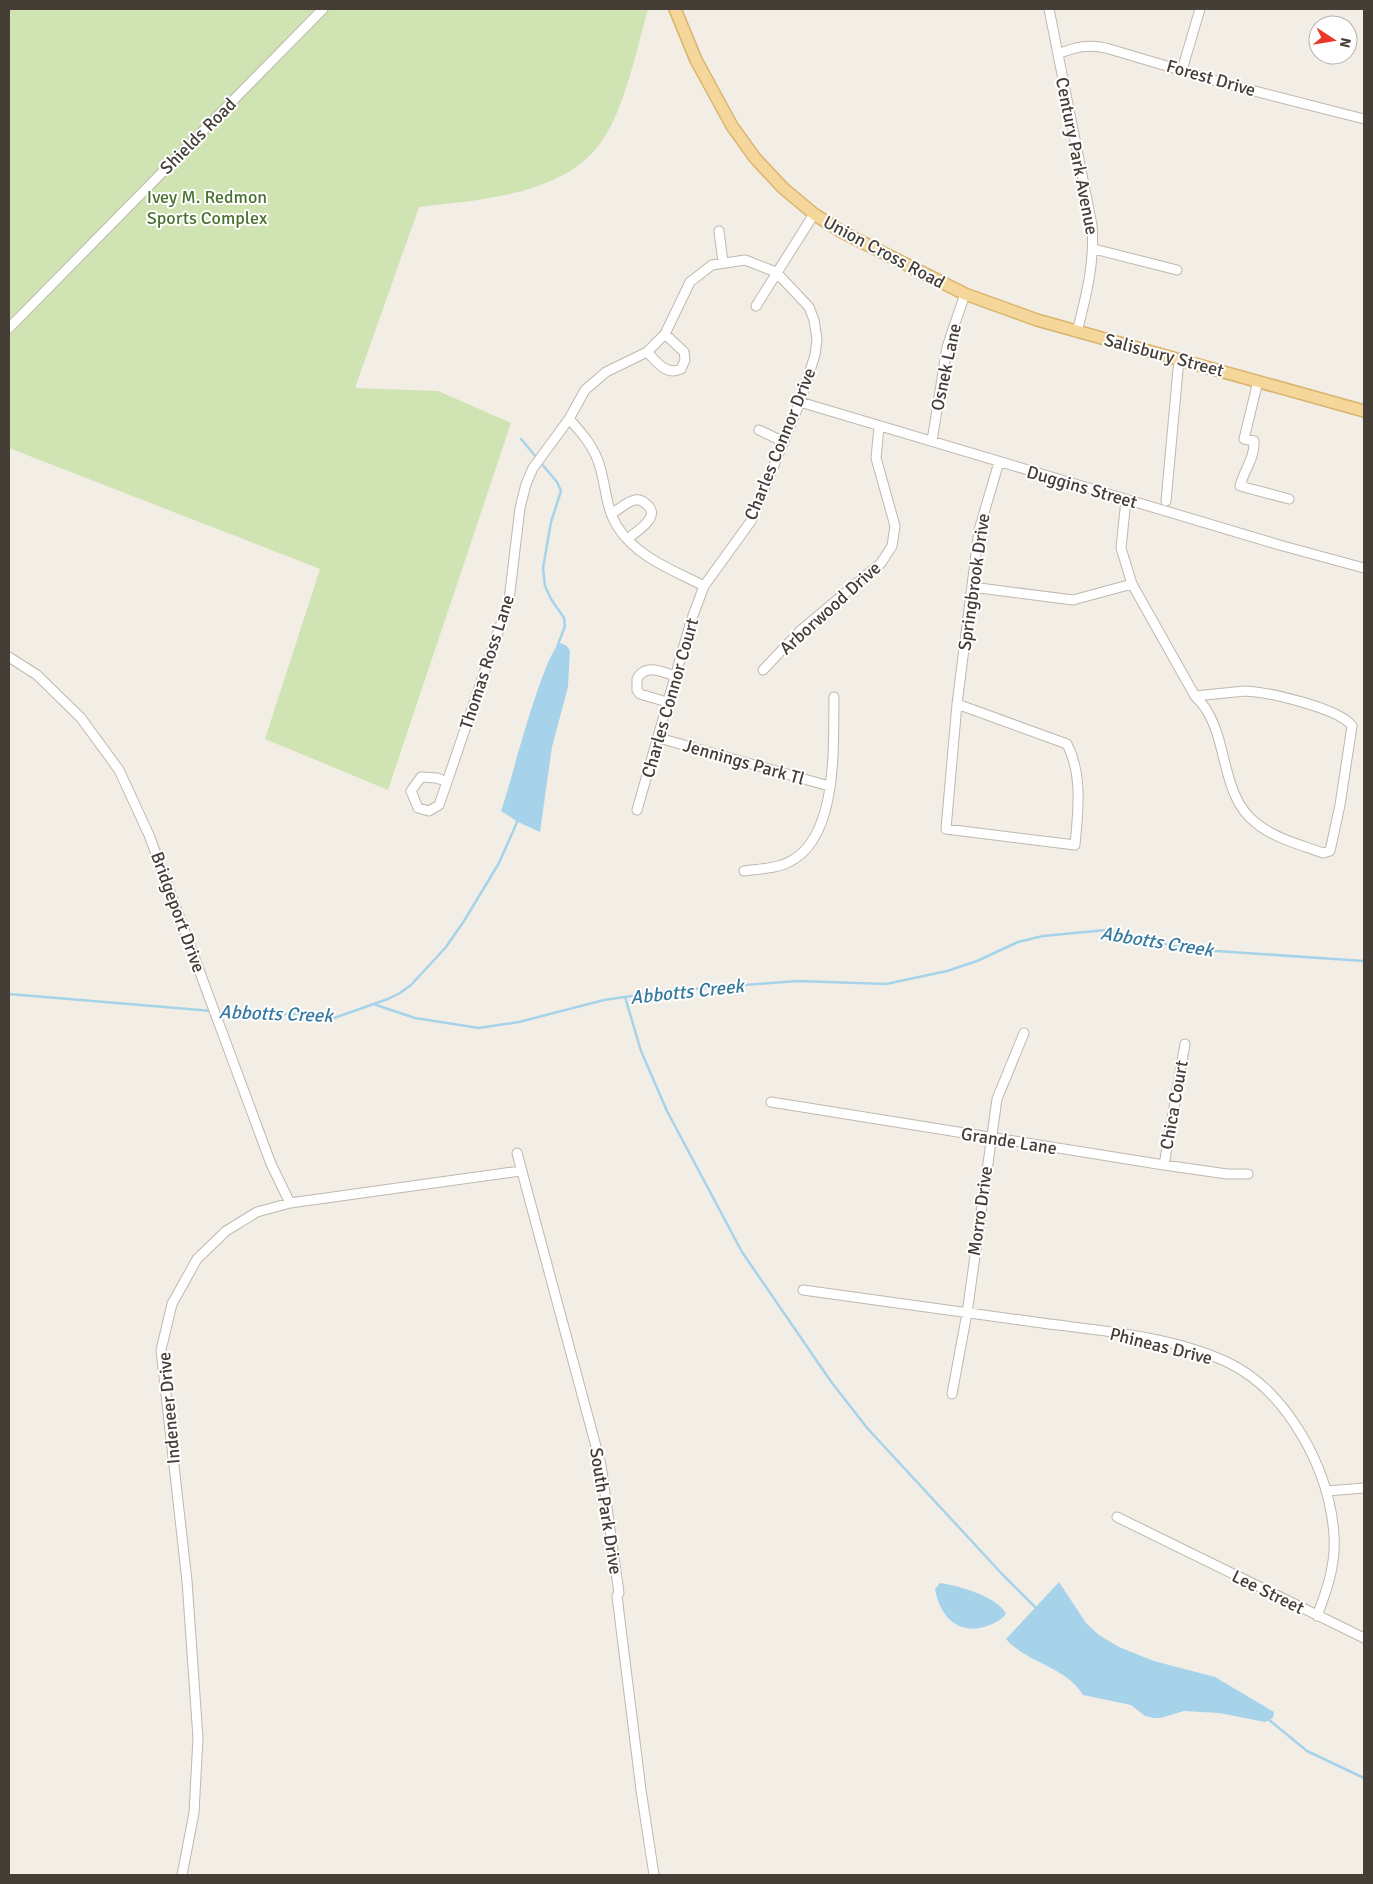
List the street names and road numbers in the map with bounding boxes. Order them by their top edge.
street label: Forest Drive [1164,55,1258,101]
street label: Century Park Avenue [1051,75,1103,237]
street label: Shields Road [155,93,241,179]
street label: Union Cross Road [819,211,949,293]
street label: Osnek Lane [926,321,966,413]
street label: Salisbury Street [1102,328,1226,382]
street label: Charles Connor Drive [739,365,821,523]
street label: Duggins Street [1024,461,1140,513]
street label: Springbrook Drive [953,512,995,652]
street label: Arborwood Drive [775,557,885,659]
street label: Thomas Ross Lane [455,592,519,732]
street label: Charles Connor Court [637,616,703,780]
street label: Jennings Park Tl [681,734,807,790]
street label: Bridgeport Drive [146,849,210,975]
street label: Chica Court [1155,1059,1193,1151]
street label: Grande Lane [960,1123,1058,1159]
street label: Morro Drive [963,1165,997,1257]
street label: Phineas Drive [1107,1323,1215,1369]
street label: Indeneer Drive [153,1351,185,1465]
street label: South Park Drive [585,1446,627,1576]
street label: Lee Street [1228,1565,1308,1619]

